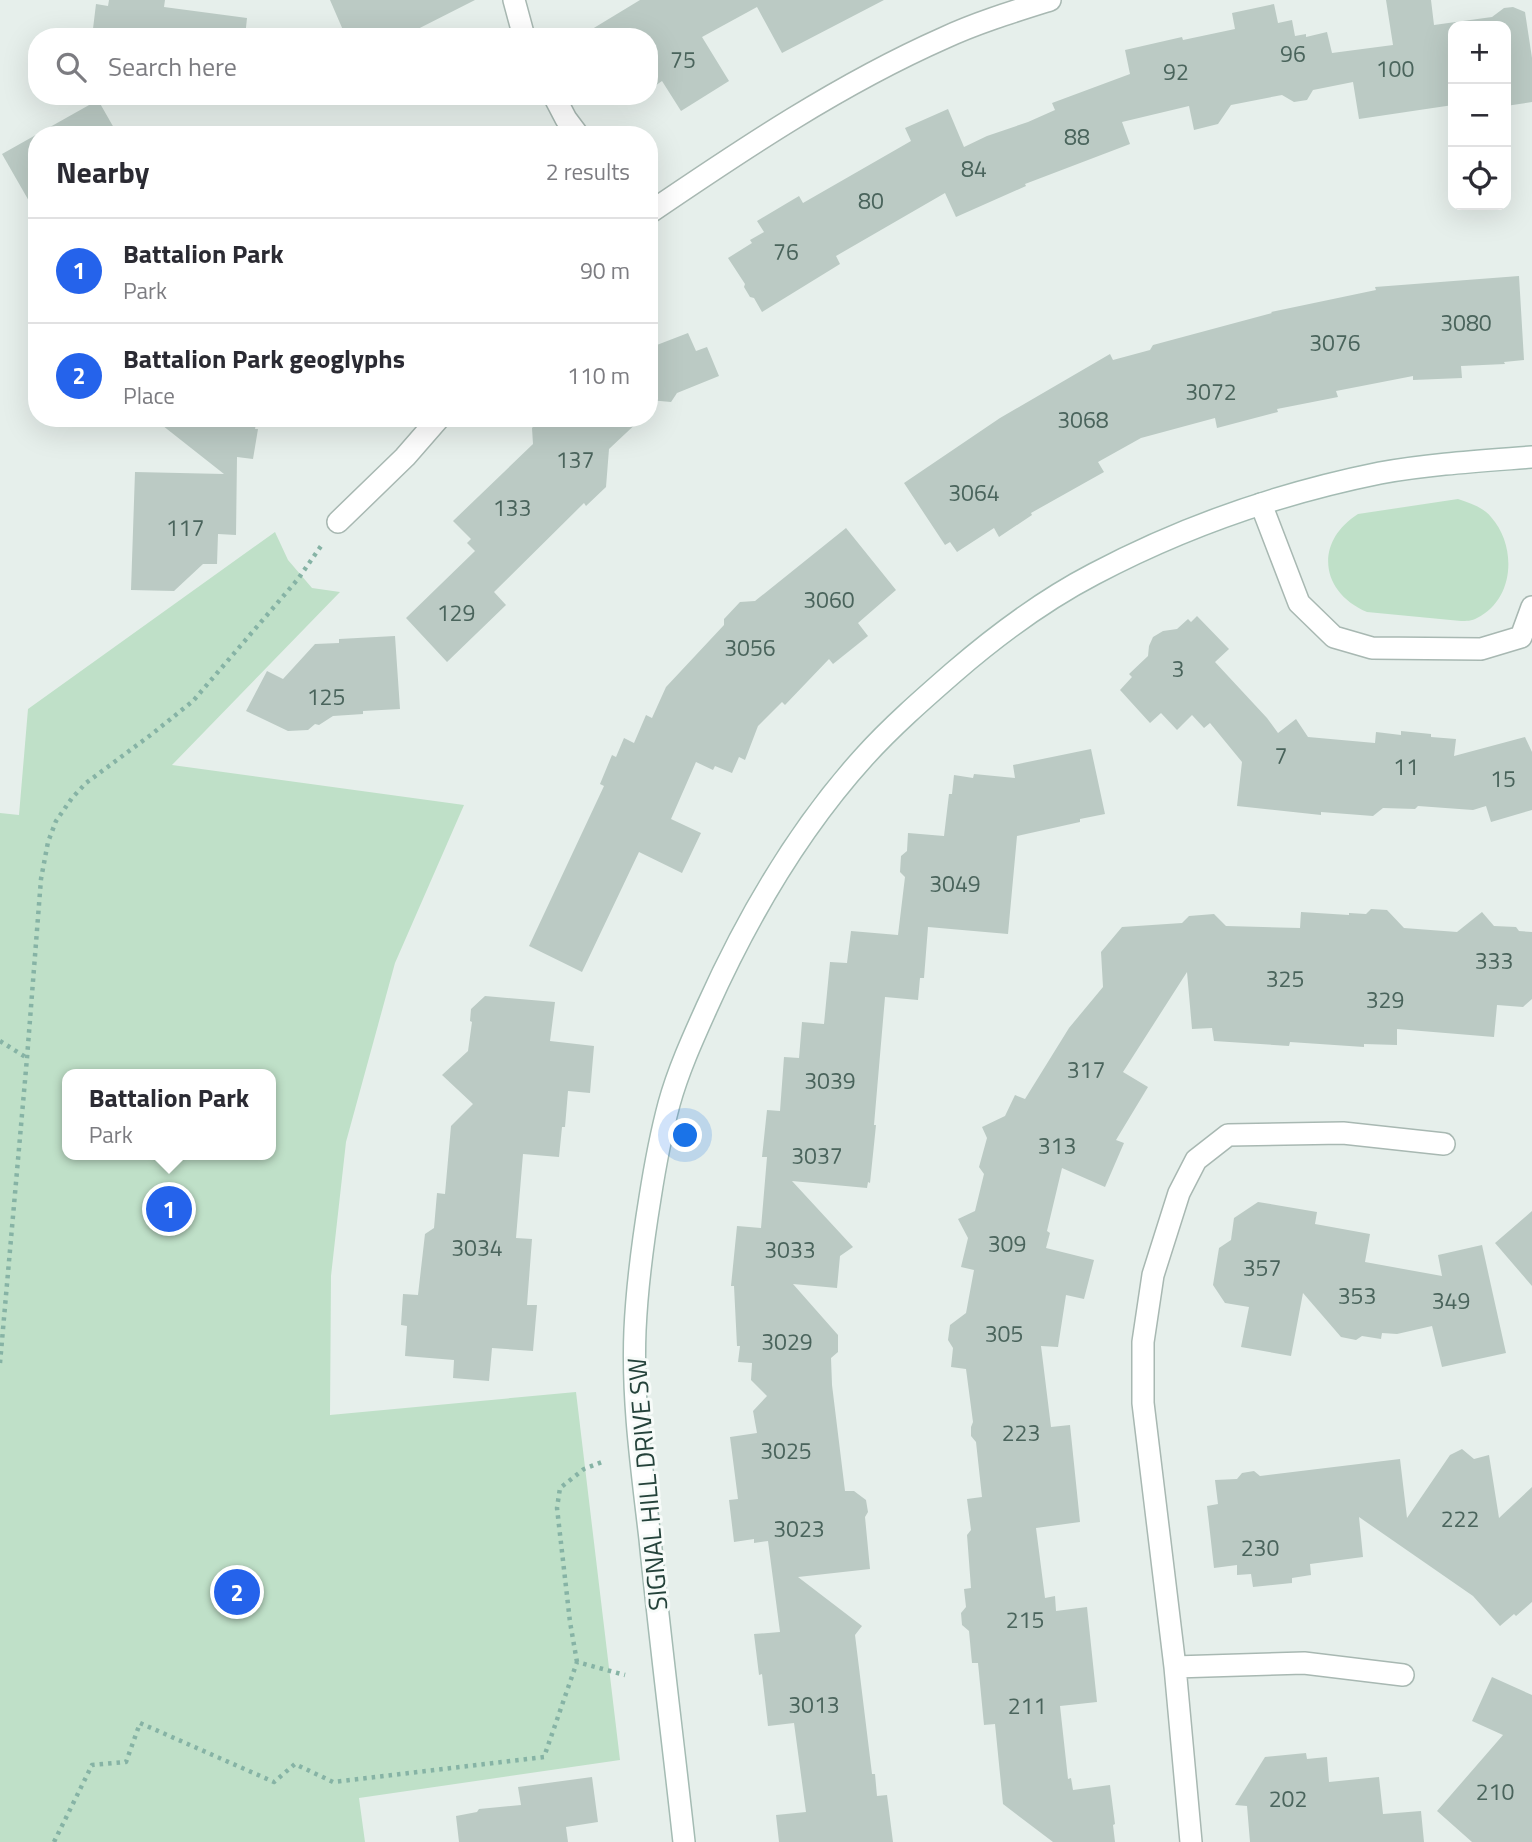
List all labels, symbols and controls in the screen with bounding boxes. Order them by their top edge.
map controls [1448,21,1511,210]
button: + [1448,21,1511,84]
search box [28,28,658,105]
house number: 96 [1280,36,1306,71]
house number: 75 [670,42,696,77]
text: Search here [108,47,237,86]
icon: search [52,48,90,86]
house number: 100 [1376,51,1414,86]
house number: 92 [1163,54,1189,89]
button: − [1448,84,1511,147]
house number: 88 [1064,119,1090,154]
button: locate [1448,147,1511,210]
text: Nearby [56,149,149,195]
house number: 84 [961,151,987,186]
text: 2 results [546,154,630,189]
house number: 80 [858,183,884,218]
text: Battalion Park [123,234,284,273]
house number: 76 [773,234,799,269]
text: 1 [73,253,85,288]
text: 90 m [580,253,630,288]
text: Park [123,273,167,308]
house number: 3080 [1440,305,1492,340]
house number: 3076 [1309,325,1361,360]
text: Battalion Park geoglyphs [123,339,405,378]
text: 2 [73,358,85,393]
text: 110 m [567,358,630,393]
house number: 3072 [1185,374,1237,409]
text: Place [123,378,175,413]
house number: 3068 [1057,402,1109,437]
house number: 137 [556,442,594,477]
house number: 3064 [948,475,1000,510]
house number: 133 [493,490,531,525]
house number: 117 [166,510,204,545]
house number: 3060 [803,582,855,617]
house number: 129 [437,595,475,630]
house number: 3056 [724,630,776,665]
house number: 3 [1172,651,1184,686]
house number: 125 [307,679,345,714]
house number: 7 [1275,738,1287,773]
house number: 11 [1393,749,1419,784]
house number: 15 [1490,761,1516,796]
house number: 3049 [929,866,981,901]
house number: 333 [1475,943,1513,978]
house number: 325 [1266,961,1304,996]
house number: 329 [1366,982,1404,1017]
house number: 317 [1067,1052,1105,1087]
house number: 3039 [804,1063,856,1098]
popup [62,1069,276,1160]
text: Battalion Park [89,1078,249,1117]
text: Park [89,1117,133,1152]
your location [668,1118,702,1152]
house number: 313 [1038,1128,1076,1163]
house number: 3037 [791,1138,843,1173]
pin: 1 [146,1183,192,1235]
house number: 309 [988,1226,1026,1261]
house number: 3034 [451,1230,503,1265]
house number: 3033 [764,1232,816,1267]
house number: 357 [1243,1250,1281,1285]
house number: 353 [1338,1278,1376,1313]
house number: 349 [1432,1283,1470,1318]
house number: 305 [985,1316,1023,1351]
house number: 3029 [761,1324,813,1359]
street label: SIGNAL HILL DRIVE SW [617,1356,677,1612]
house number: 223 [1002,1415,1040,1450]
house number: 3025 [760,1433,812,1468]
house number: 222 [1441,1501,1479,1536]
house number: 3023 [773,1511,825,1546]
house number: 230 [1241,1530,1279,1565]
pin: 2 [214,1566,260,1618]
house number: 215 [1006,1602,1044,1637]
house number: 3013 [788,1687,840,1722]
house number: 211 [1008,1688,1046,1723]
house number: 210 [1476,1774,1514,1809]
house number: 202 [1269,1781,1307,1816]

